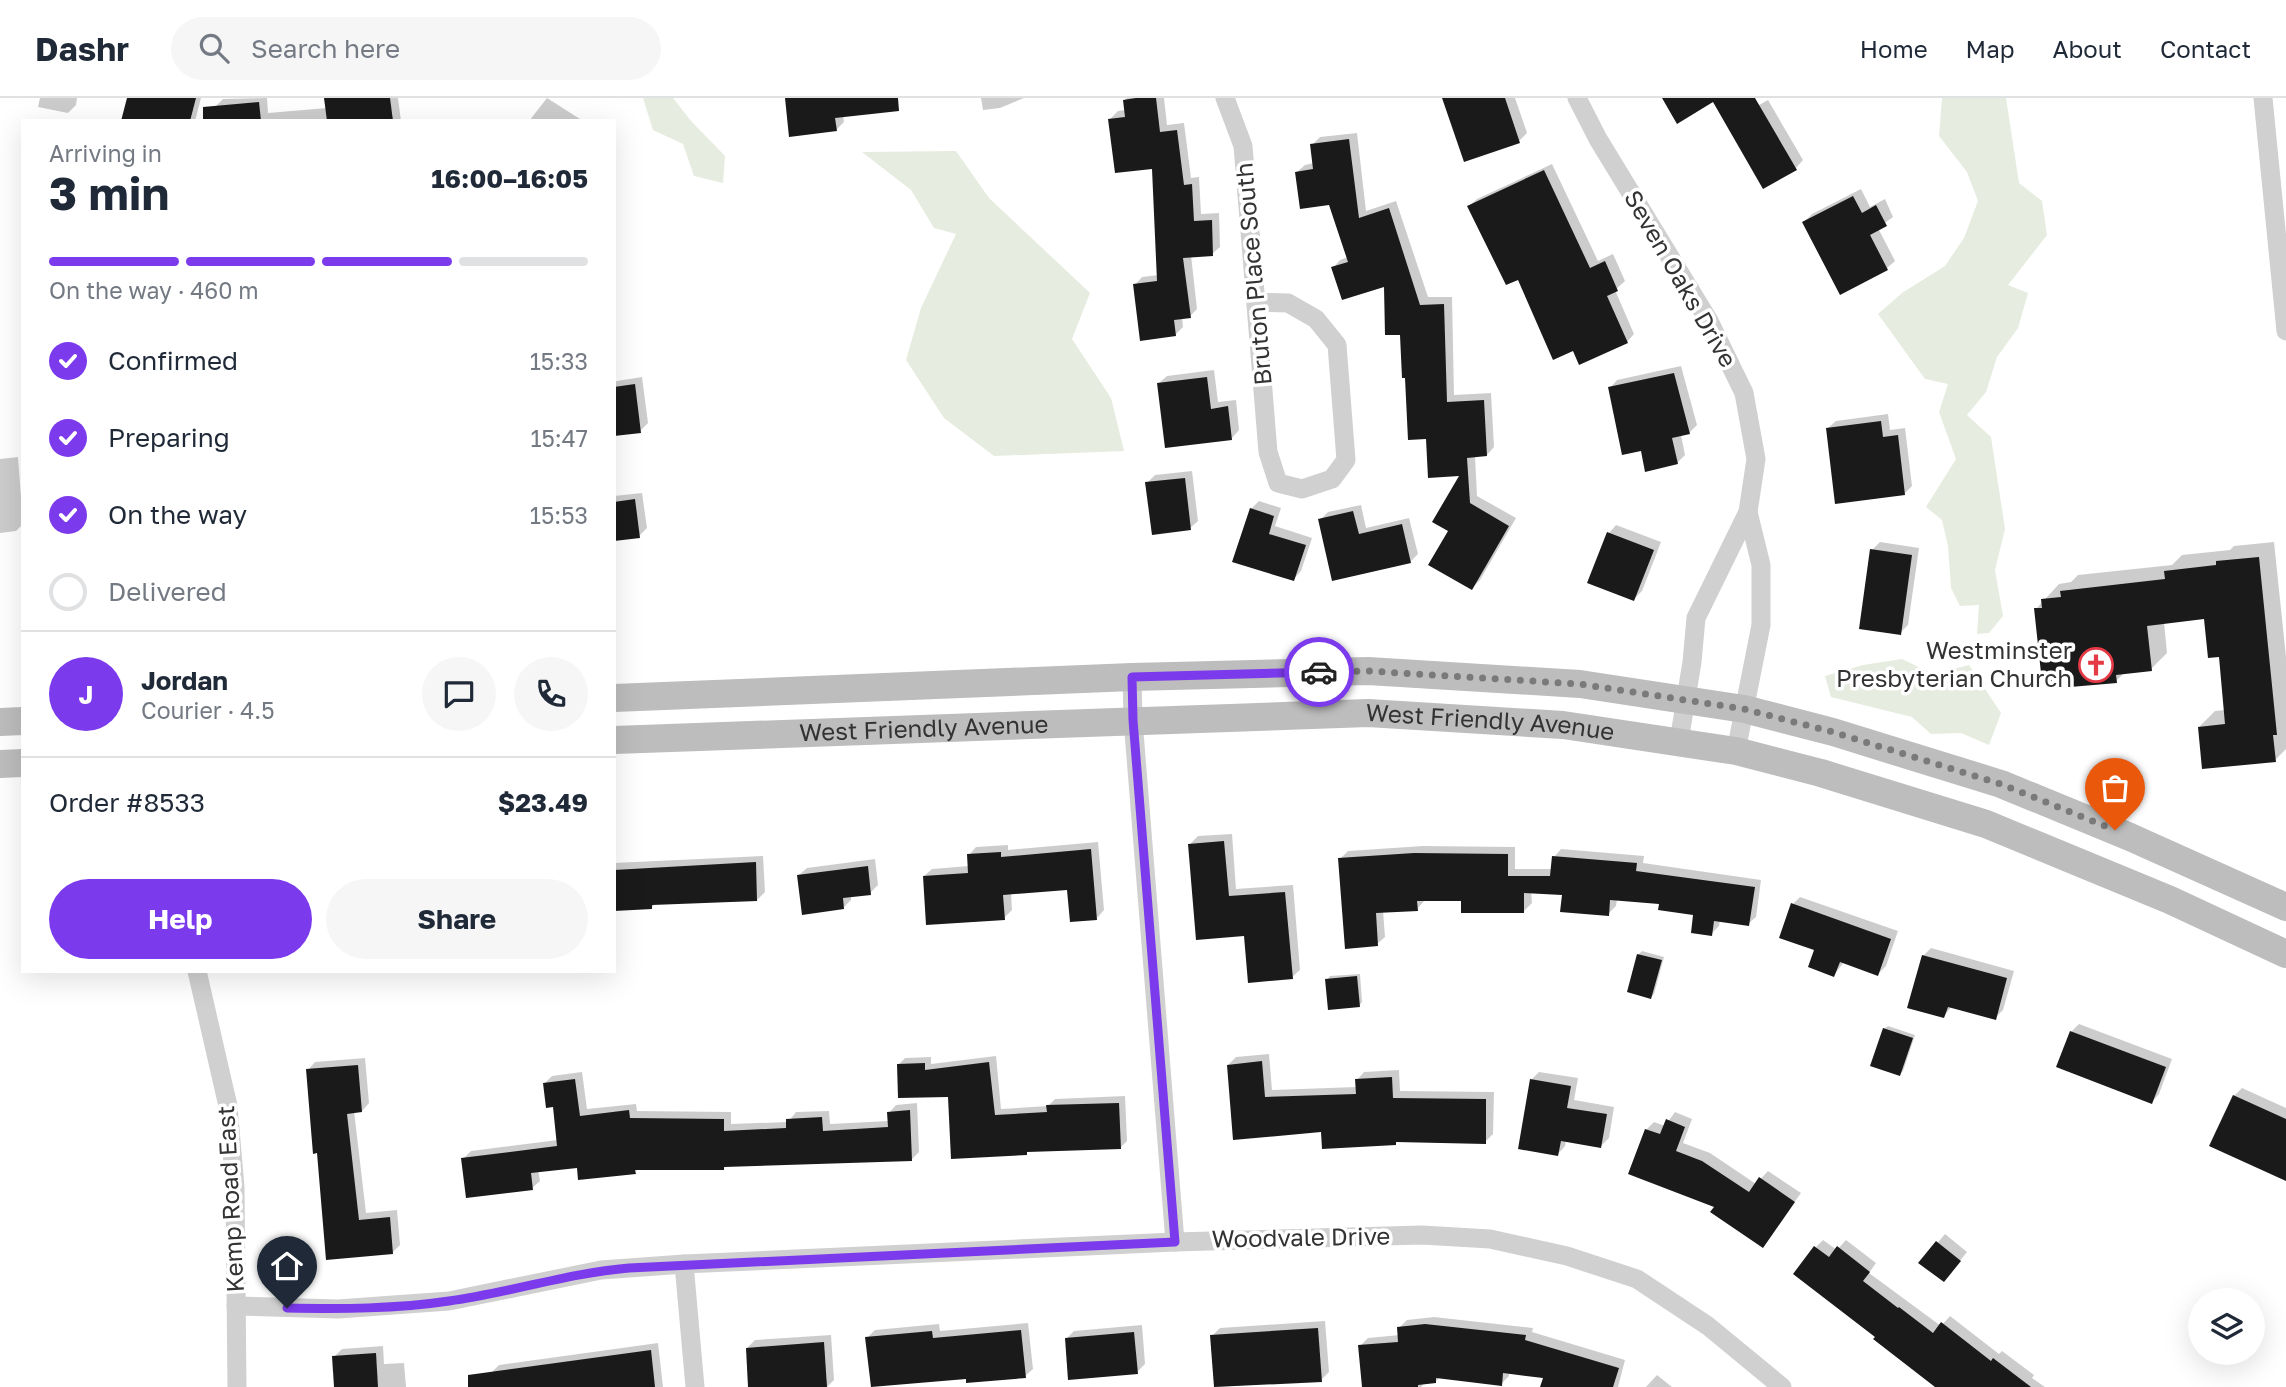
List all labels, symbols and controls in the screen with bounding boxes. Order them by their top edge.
search box [171,17,661,80]
text: Dashr [35,29,129,68]
icon: search [195,29,233,67]
text: Search here [251,33,400,64]
text: Home [1860,34,1928,63]
text: Map [1966,34,2015,63]
text: About [2053,34,2122,63]
text: Contact [2160,34,2251,63]
text: Arriving in [49,139,162,167]
street label: Bruton Place South [1228,162,1277,387]
text: 16:00–16:05 [431,163,588,194]
text: 3 min [49,165,169,220]
street label: Seven Oaks Drive [1619,185,1744,372]
text: On the way · 460 m [49,276,259,304]
icon: check [49,342,87,380]
text: Confirmed [108,345,238,376]
text: 15:33 [530,347,588,375]
icon: check [49,419,87,457]
text: Preparing [108,422,230,453]
text: 15:47 [530,424,588,452]
icon: check [49,496,87,534]
text: On the way [108,499,247,530]
text: 15:53 [530,501,588,529]
text: Delivered [108,576,227,607]
place label: Westminster Presbyterian Church [1836,635,2072,692]
courier [1284,637,1354,707]
church icon: Westminster Presbyterian Church [2077,646,2115,684]
icon: car [1300,653,1338,691]
button: chat [422,657,496,731]
button: phone [514,657,588,731]
text: Jordan [141,665,228,696]
text: J [79,679,93,710]
text: Courier · 4.5 [141,696,274,724]
street label: West Friendly Avenue [1365,697,1617,746]
street label: West Friendly Avenue [799,708,1049,746]
pin [2085,758,2145,830]
icon: bag [2096,769,2134,807]
text: Order #8533 [49,787,205,818]
text: $23.49 [498,787,588,818]
button: Help [49,879,312,959]
button: Share [326,879,588,959]
street label: Kemp Road East [210,1105,249,1293]
street label: Woodvale Drive [1211,1220,1391,1253]
pin [257,1236,317,1308]
icon: home [268,1247,306,1285]
map controls [2188,1288,2265,1365]
button: layers [2188,1288,2265,1365]

